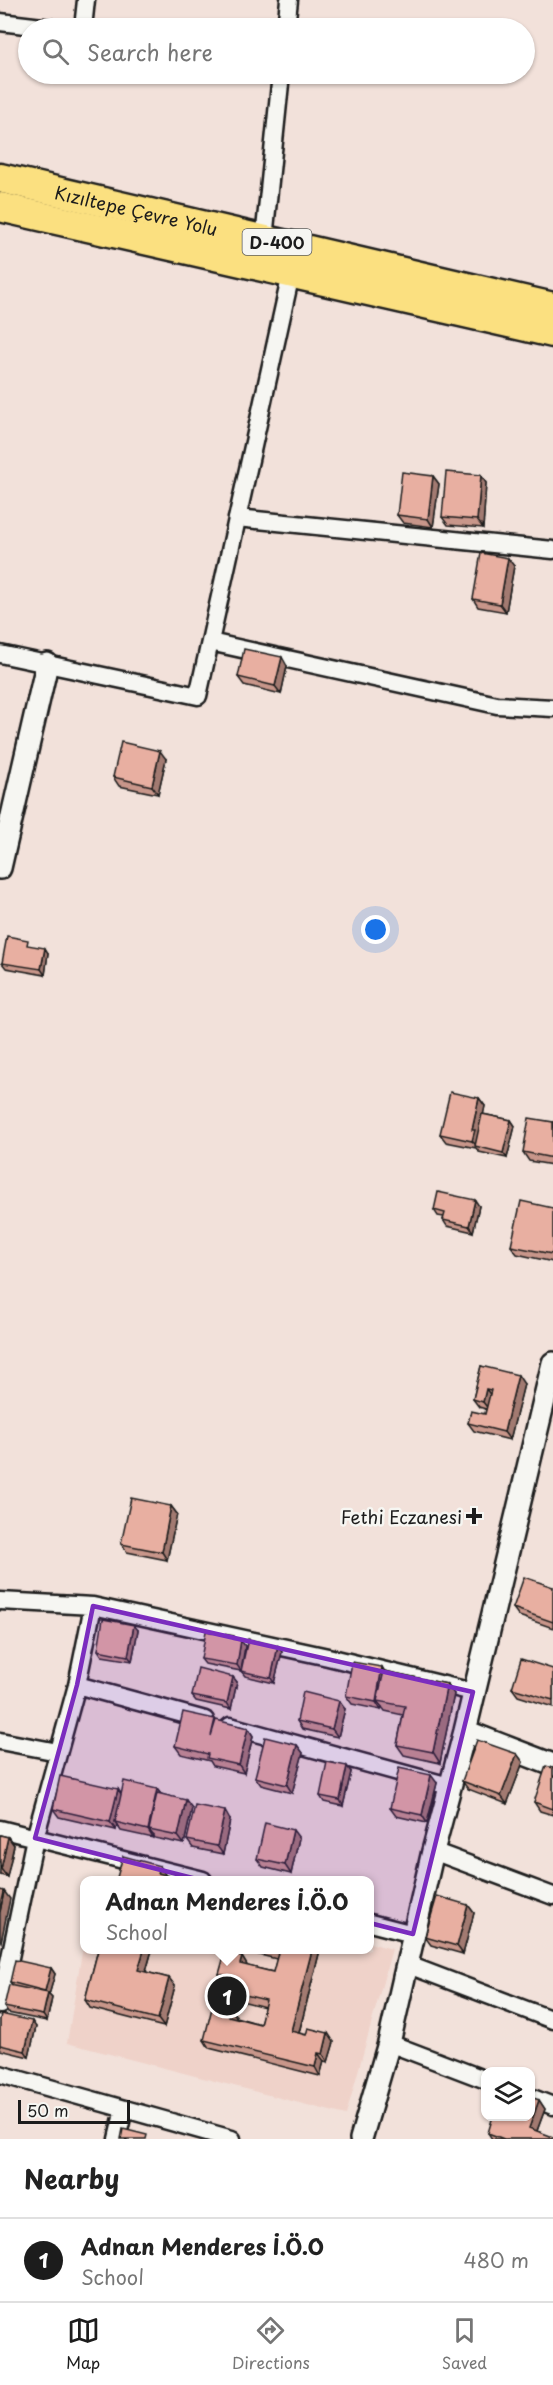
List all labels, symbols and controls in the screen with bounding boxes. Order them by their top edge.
search box [18,18,535,84]
icon: search [39,35,72,68]
text: Search here [87,35,213,68]
street label: Kızıltepe Çevre Yolu [52,178,220,242]
road number: D-400 [242,229,312,255]
your location [361,915,390,944]
place label: Fethi Eczanesi [341,1503,462,1530]
marker: Fethi Eczanesi [467,1509,481,1523]
popup [80,1876,374,1954]
text: Adnan Menderes İ.Ö.O [105,1884,349,1917]
text: School [105,1917,168,1947]
pin: 1 [208,1974,246,2018]
map controls [481,2067,535,2121]
button: layers [481,2067,535,2121]
scale bar [18,2097,130,2124]
text: 50 m [27,2098,68,2122]
text: Nearby [24,2159,119,2198]
text: Adnan Menderes İ.Ö.O [81,2229,324,2262]
text: 1 [39,2245,48,2275]
text: 480 m [464,2245,529,2275]
text: School [81,2262,144,2292]
tab: Map [66,2314,100,2374]
tab: Directions [232,2314,310,2374]
tab: Saved [442,2314,487,2374]

